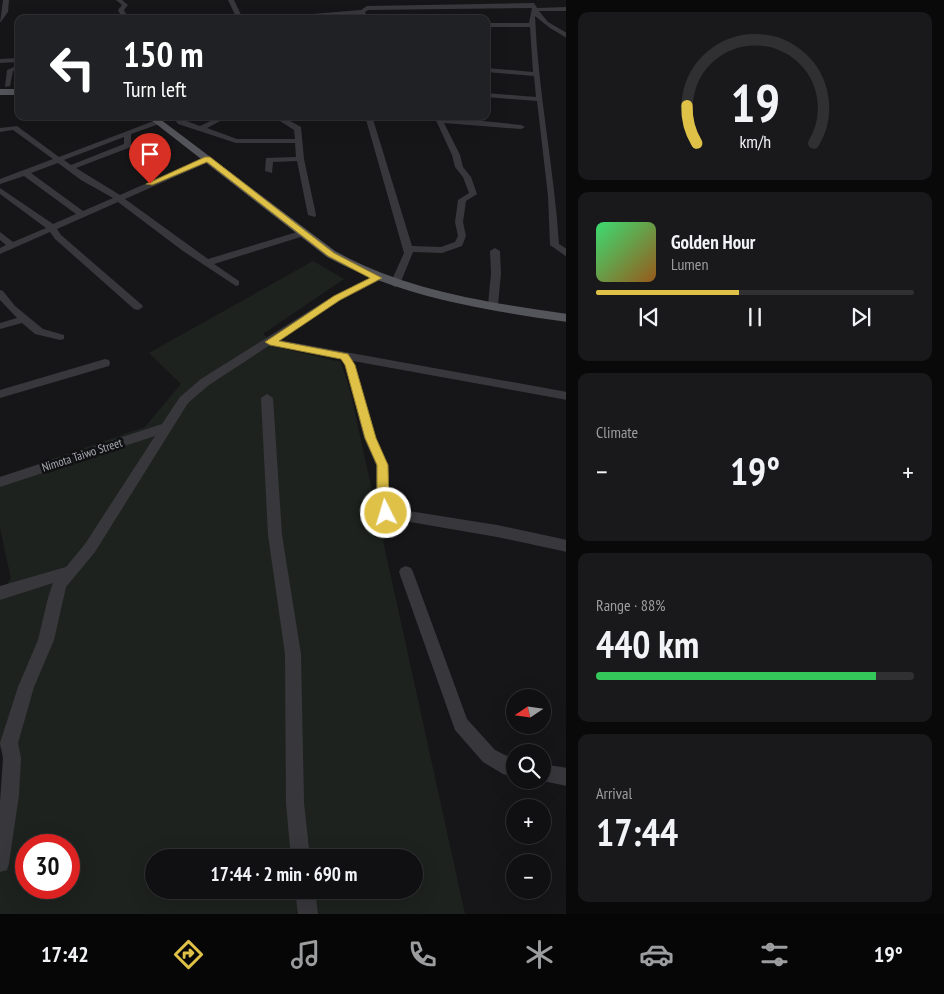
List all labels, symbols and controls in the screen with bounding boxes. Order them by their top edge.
text: 150 m [123,31,204,77]
icon: left [40,35,105,100]
text: 19 [730,69,780,136]
text: Turn left [123,75,187,103]
text: km/h [739,130,771,153]
pin [129,133,171,184]
icon: arrive [136,140,164,168]
text: Golden Hour [671,230,755,254]
text: Lumen [671,254,708,274]
icon: previous [635,303,663,331]
icon: pause [741,303,769,331]
icon: next [847,303,875,331]
text: Climate [596,422,638,442]
street label: Nimota Taiwo Street [40,434,125,475]
text: 19° [730,446,780,495]
text: − [596,453,608,490]
text: + [902,453,914,490]
position arrow [359,486,411,538]
text: Range · 88% [596,595,665,615]
text: 440 km [596,619,699,668]
north arrow [506,689,551,734]
map controls [506,689,551,899]
button: search [506,744,551,789]
text: Arrival [596,783,632,803]
button: + [506,799,551,844]
text: 17:44 [596,807,678,856]
speed limit sign: 30 [15,834,80,899]
button: − [506,854,551,899]
text: 17:44 · 2 min · 690 m [211,862,357,886]
icon: directions [171,937,206,972]
icon: music [288,937,323,972]
icon: phone [405,937,440,972]
icon: climate [522,937,557,972]
icon: car [639,937,674,972]
icon: filters [757,937,792,972]
text: 17:42 [41,940,89,968]
text: 19° [874,940,903,968]

